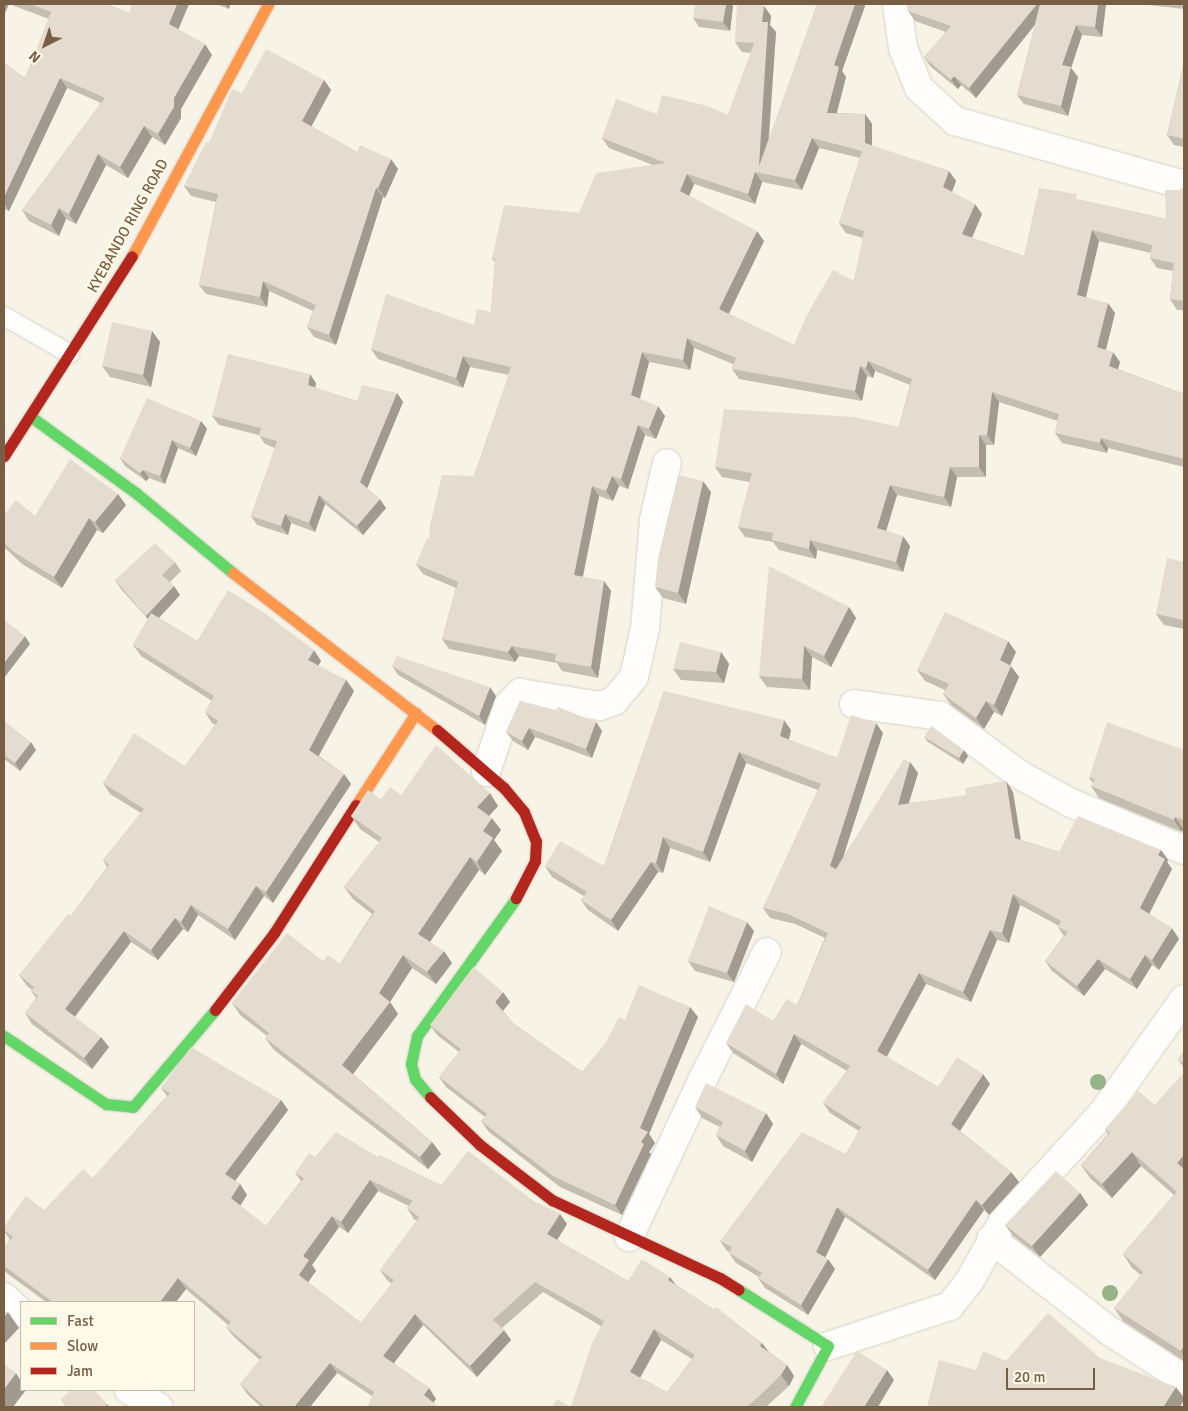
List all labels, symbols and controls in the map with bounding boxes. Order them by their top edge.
north arrow [20,20,70,70]
text: N [26,47,44,66]
street label: KYEBANDO RING ROAD [84,156,172,296]
legend [20,1301,195,1391]
text: Fast [67,1312,94,1330]
text: Slow [67,1337,98,1355]
scale bar [1008,1358,1097,1390]
text: Jam [67,1362,93,1380]
text: 20 m [1014,1368,1045,1386]

